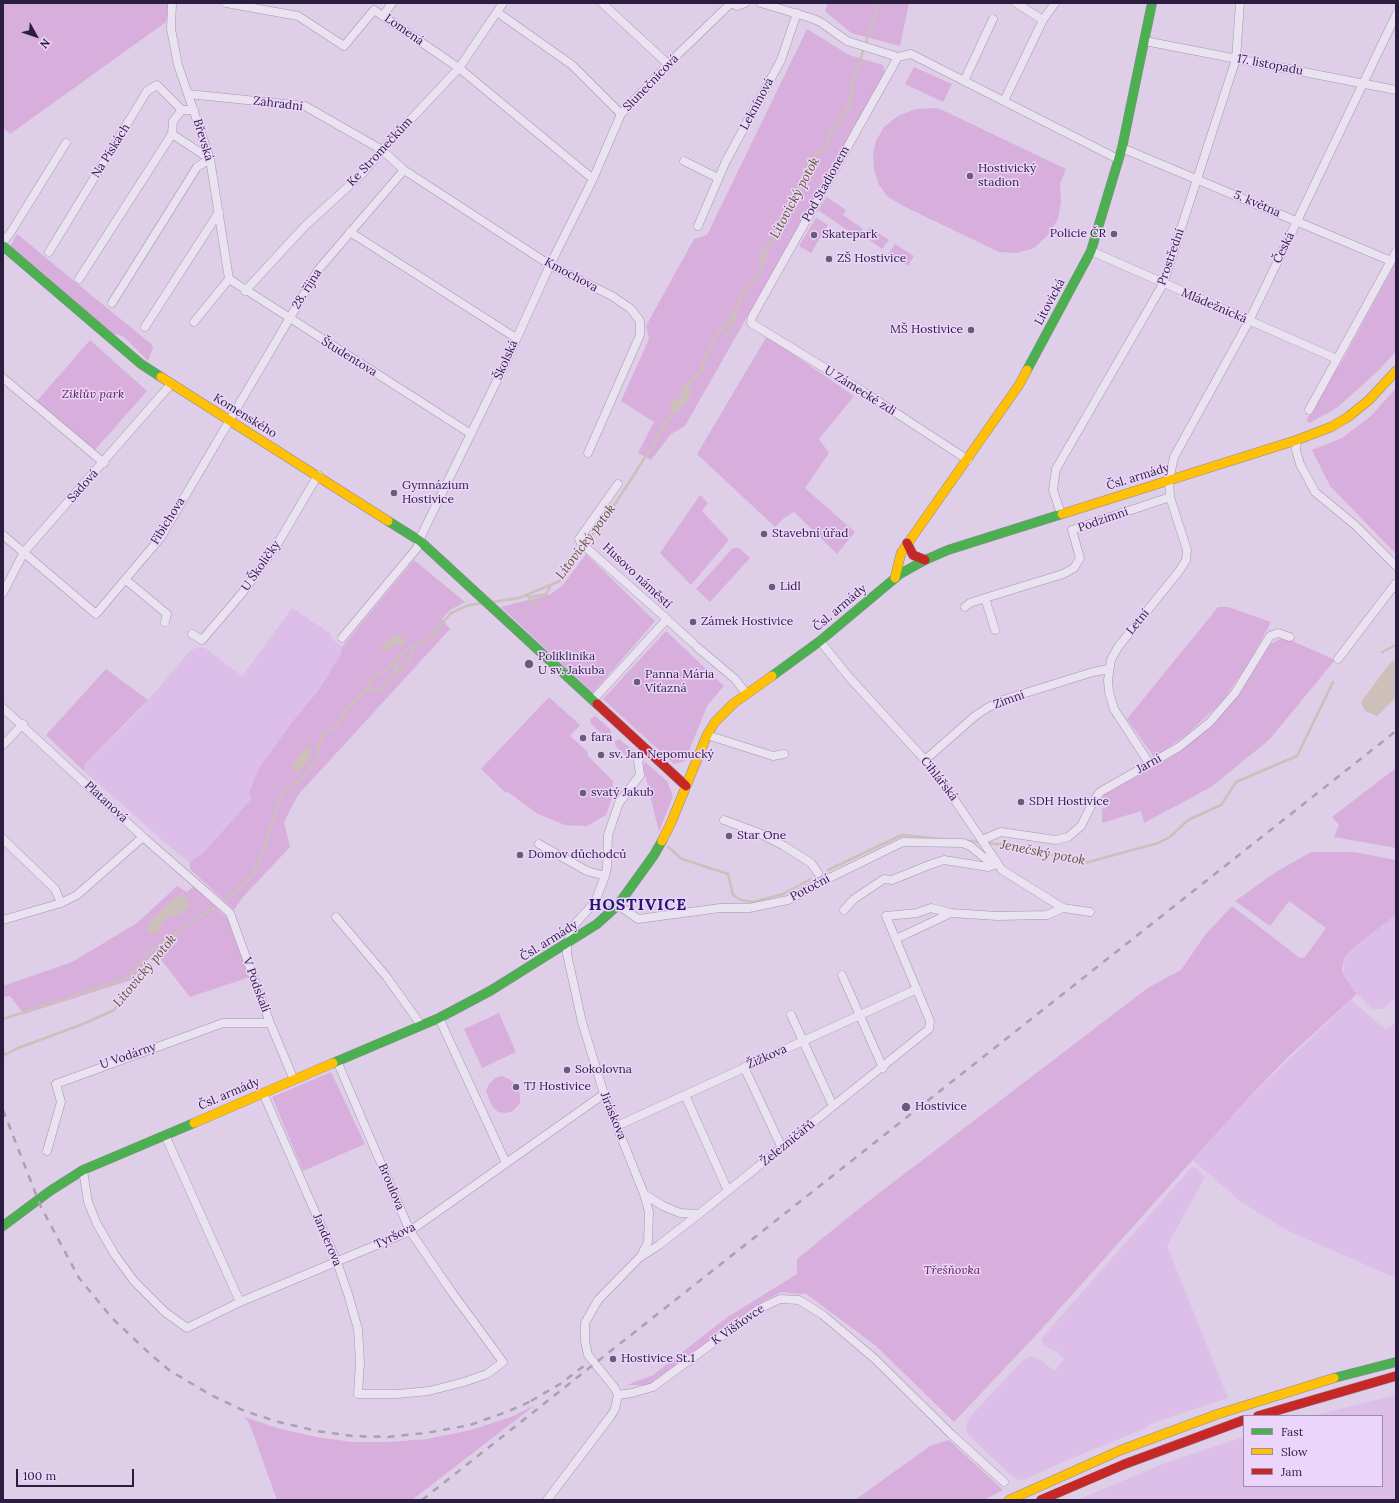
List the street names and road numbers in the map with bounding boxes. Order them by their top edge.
street label: Lomená [382,11,426,49]
street label: Slunečnicová [620,52,682,114]
street label: 17. listopadu [1236,52,1304,78]
street label: Leknínová [737,75,777,133]
street label: Zahradní [252,94,304,114]
street label: Ke Stromečkům [344,115,416,189]
street label: Břevská [190,117,216,163]
street label: Na Pískách [89,121,133,181]
street label: Pod Stadionem [799,144,853,224]
street label: 5. května [1231,188,1283,220]
street label: Prostřední [1155,227,1187,287]
street label: Česká [1270,230,1298,266]
street label: Kmochova [542,255,600,295]
street label: 28. října [289,266,325,312]
street label: Litovická [1032,276,1068,328]
street label: Mládežnická [1179,286,1249,326]
street label: Študentova [318,334,380,380]
street label: Školská [491,338,521,382]
street label: U Zámecké zdi [821,363,899,419]
street label: Komenského [211,391,279,441]
street label: Čsl. armády [1105,461,1171,493]
street label: Sadová [65,467,101,505]
street label: Fibichova [148,495,188,547]
street label: Podzimní [1076,505,1130,535]
street label: U Školičky [238,538,284,594]
street label: Husovo náměstí [599,540,675,612]
street label: Čsl. armády [810,582,870,634]
street label: Letní [1123,606,1153,638]
street label: Zimní [991,688,1027,712]
street label: Jarní [1134,751,1164,777]
street label: Cihlářská [917,754,961,804]
street label: Platanová [81,778,131,826]
street label: Potoční [788,872,832,904]
street label: Čsl. armády [518,918,580,964]
street label: V Podskalí [239,956,273,1014]
street label: U Vodárny [98,1040,158,1072]
street label: Žižkova [745,1042,789,1072]
street label: Čsl. armády [196,1075,262,1113]
street label: Jiráskova [597,1090,629,1142]
street label: Železničářů [758,1117,818,1169]
street label: Broulova [375,1162,407,1212]
street label: Janderova [309,1212,345,1268]
street label: Tyršova [372,1220,418,1252]
street label: K Višňovce [709,1302,767,1348]

